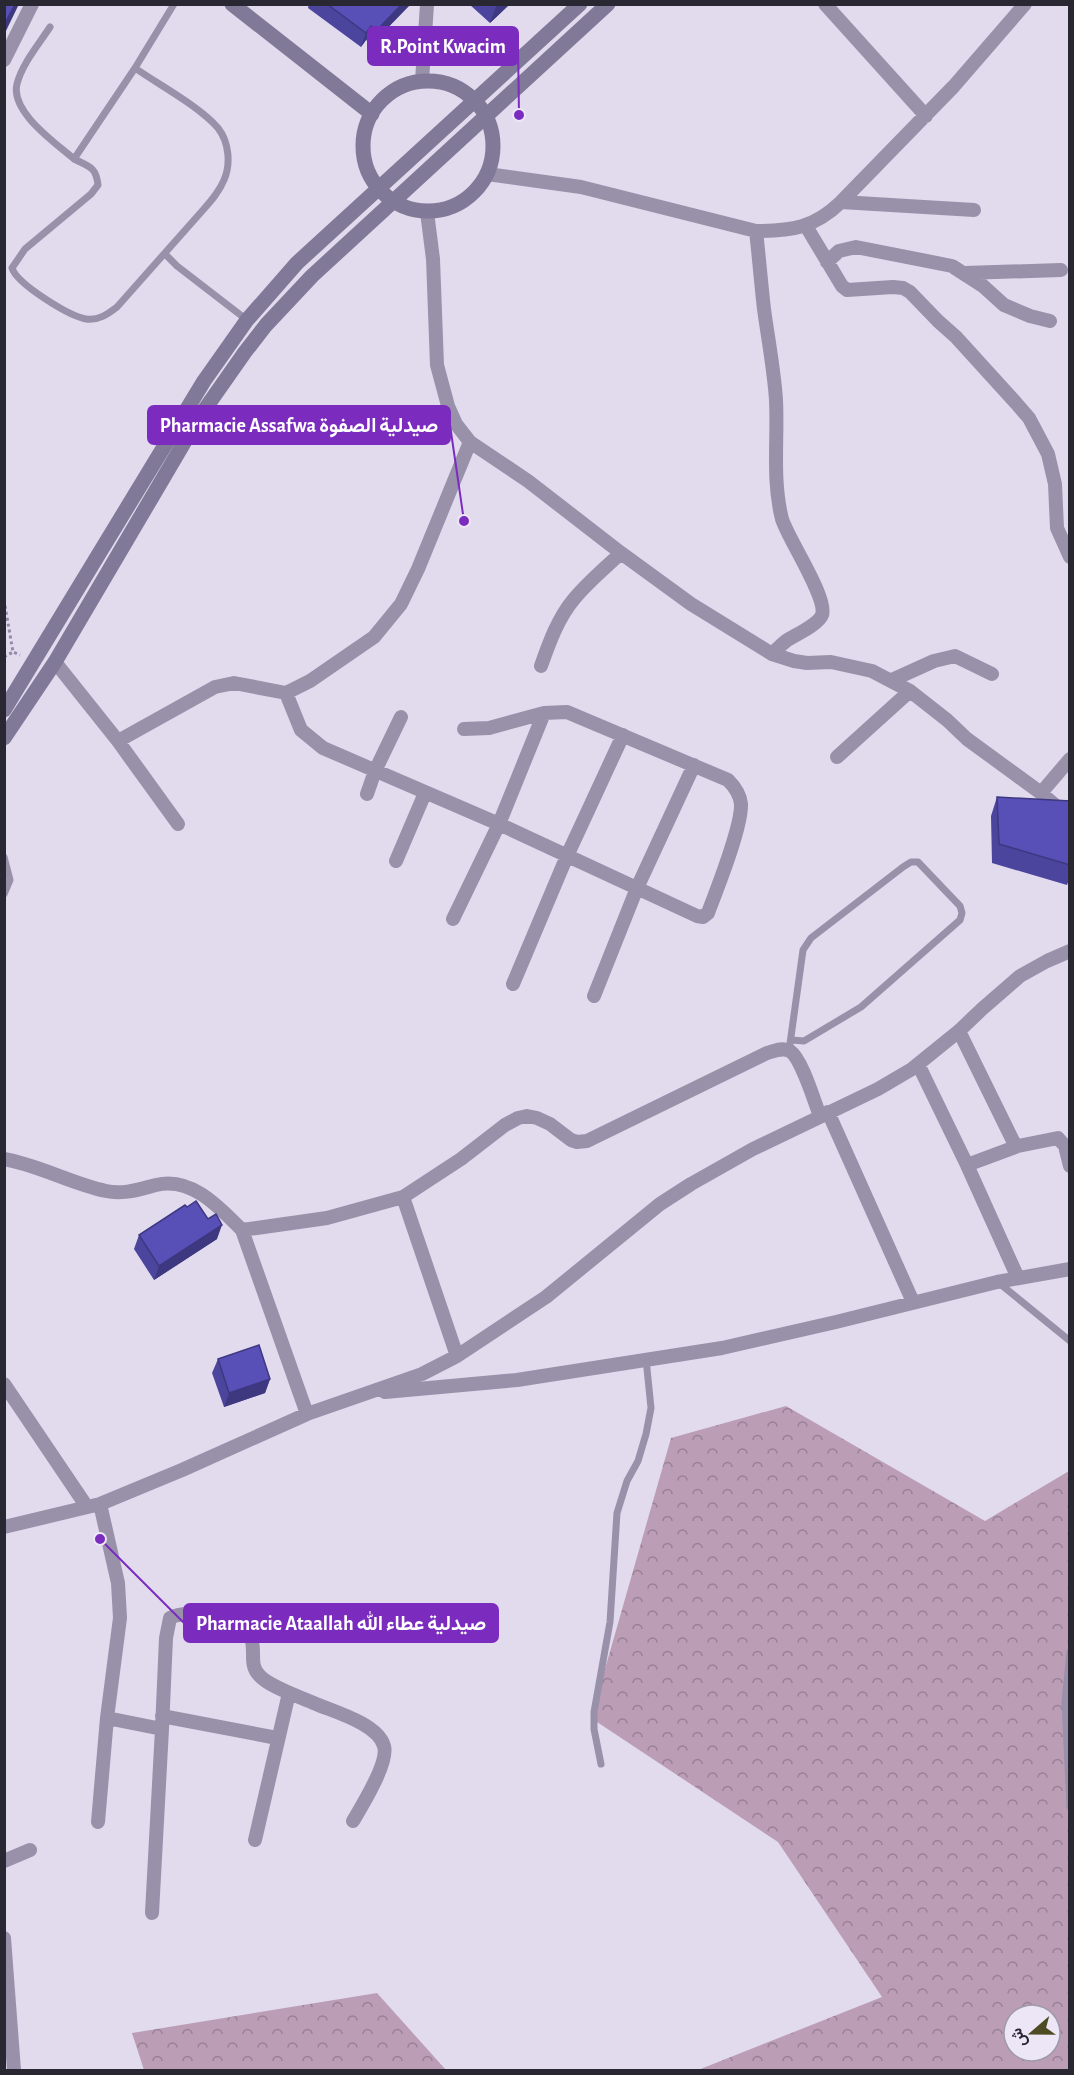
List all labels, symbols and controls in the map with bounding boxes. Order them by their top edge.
callout: R.Point Kwacim [368,27,518,65]
text: R.Point Kwacim [380,37,506,57]
callout: Pharmacie Assafwa صيدلية الصفوة [148,406,450,444]
text: Pharmacie Assafwa صيدلية الصفوة [160,416,438,438]
callout: Pharmacie Ataallah صيدلية عطاء الله [184,1604,498,1642]
text: Pharmacie Ataallah صيدلية عطاء الله [196,1611,486,1635]
north arrow [1002,2003,1062,2063]
text: ش [1008,2026,1031,2050]

